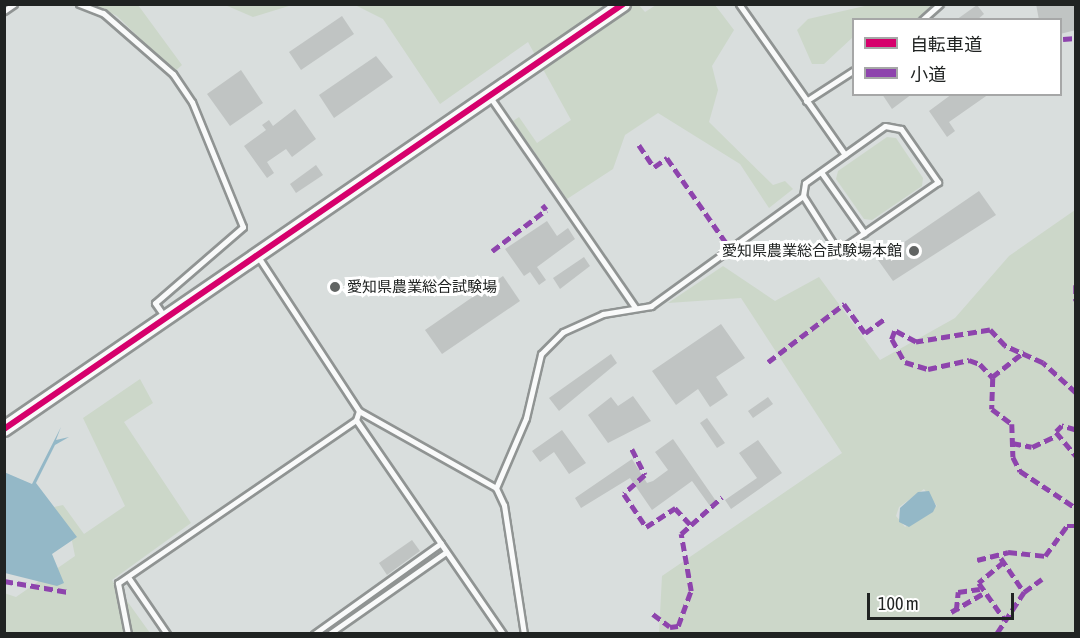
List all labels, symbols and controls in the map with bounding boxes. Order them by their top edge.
legend [852,18,1062,96]
text: 自転車道 [910,34,982,55]
text: 小道 [910,64,946,85]
place label: 愛知県農業総合試験場本館 [722,242,902,260]
marker: 愛知県農業総合試験場本館 [907,244,921,258]
place label: 愛知県農業総合試験場 [347,278,497,296]
marker: 愛知県農業総合試験場 [328,280,342,294]
scale bar [870,581,1017,619]
text: 100 m [878,593,919,614]

